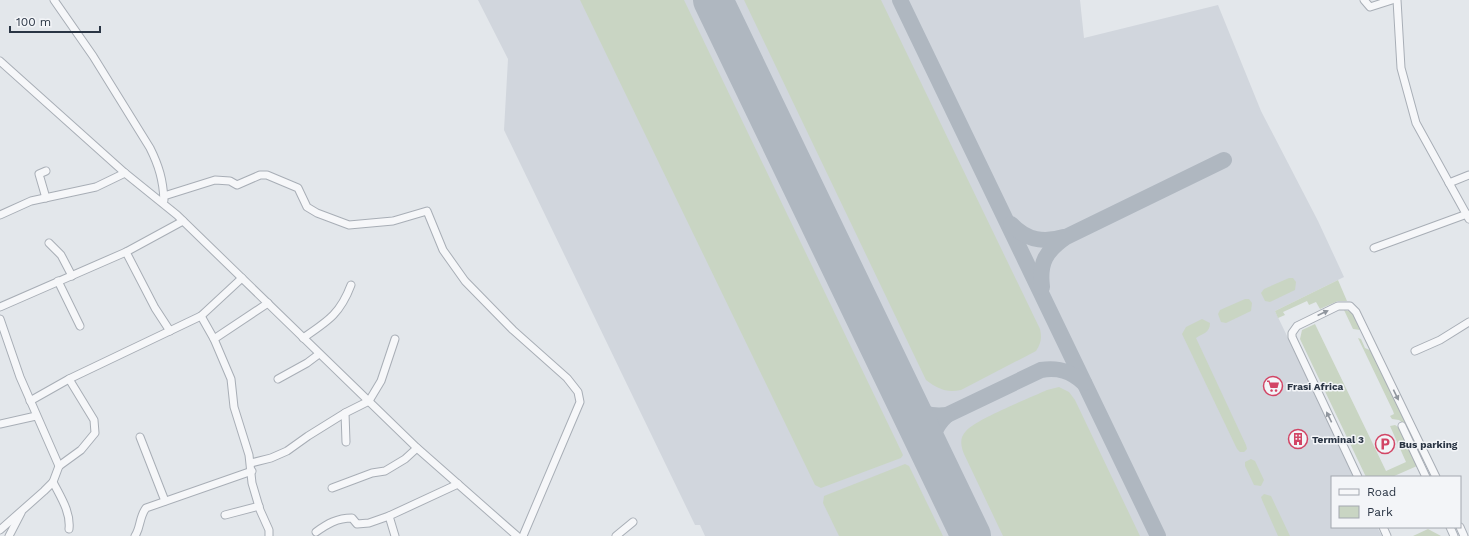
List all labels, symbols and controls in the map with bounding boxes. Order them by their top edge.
scale bar [10,8,100,34]
text: 100 m [16,15,51,29]
one-way arrow [1317,309,1329,315]
supermarket icon: Frasi Africa [1262,375,1284,397]
place label: Frasi Africa [1287,381,1344,392]
one-way arrow [1393,389,1399,401]
one-way arrow [1326,411,1332,422]
building icon: Terminal 3 [1287,428,1309,450]
parking icon: Bus parking [1374,433,1396,455]
place label: Terminal 3 [1312,434,1364,445]
place label: Bus parking [1399,439,1458,450]
legend [1331,476,1461,528]
text: Road [1367,485,1396,499]
text: Park [1367,505,1393,519]

